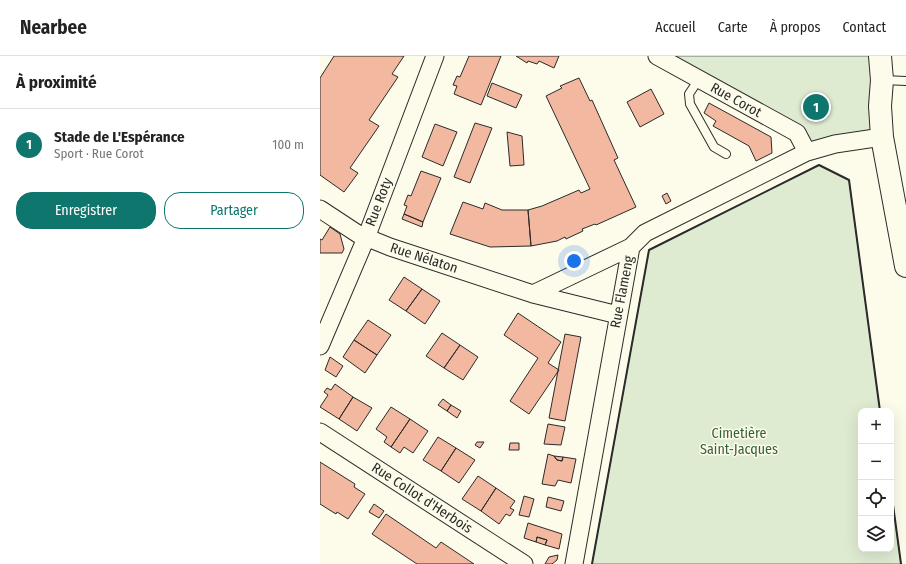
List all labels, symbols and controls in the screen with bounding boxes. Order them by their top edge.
text: Nearbee [20,16,87,39]
text: Accueil [655,19,696,36]
text: Carte [718,19,748,36]
text: À propos [770,19,821,36]
text: Contact [843,19,886,36]
text: À proximité [16,72,97,93]
street label: Rue Corot [707,79,765,121]
pin: 1 [803,92,829,122]
text: Stade de L'Espérance [54,128,185,146]
text: 1 [26,137,32,152]
text: 100 m [272,137,304,152]
text: Sport · Rue Corot [54,146,144,161]
street label: Rue Roty [362,175,396,229]
button: Enregistrer [16,192,156,229]
button: Partager [164,192,304,229]
street label: Rue Nélaton [388,239,460,277]
your location [564,251,584,271]
street label: Rue Flameng [607,254,637,330]
map controls [858,408,894,552]
button: + [858,408,894,444]
park label: Cimetière Saint-Jacques [700,425,778,458]
button: − [858,444,894,480]
street label: Rue Collot d'Herbois [368,459,476,537]
button: locate [858,480,894,516]
button: layers [858,516,894,552]

